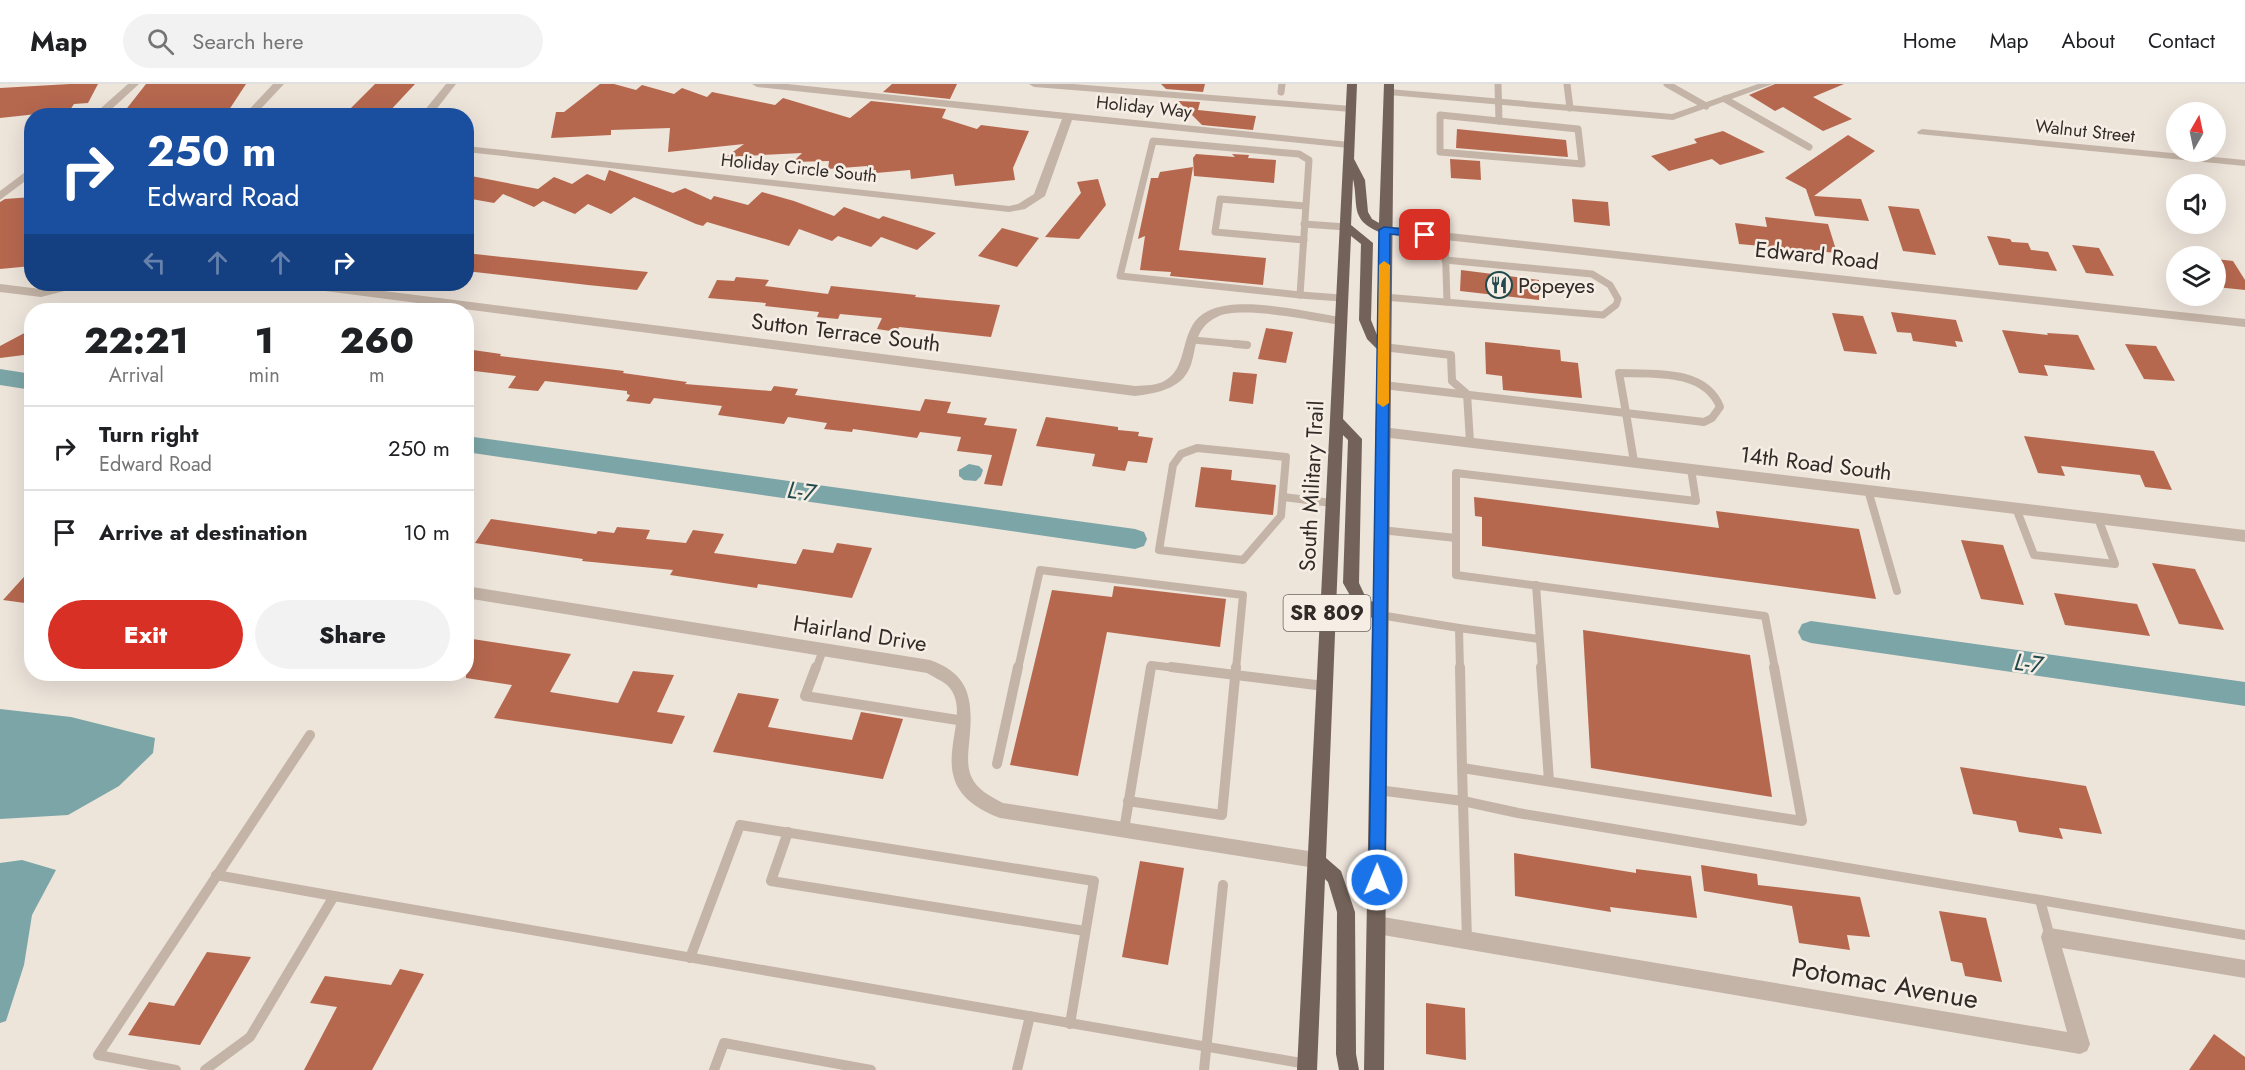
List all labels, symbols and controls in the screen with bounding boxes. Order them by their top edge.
search box [123,14,543,68]
text: Map [30,21,87,62]
icon: search [144,25,177,58]
text: Search here [192,25,304,57]
text: Home [1903,26,1956,56]
text: Map [1989,26,2029,56]
text: About [2062,26,2115,56]
text: Contact [2148,26,2215,56]
street label: Holiday Way [1095,89,1193,125]
north arrow [2166,102,2226,162]
map controls [2166,102,2226,306]
street label: Walnut Street [2034,113,2137,149]
text: 250 m [147,121,277,182]
icon: right [48,132,126,210]
street label: Holiday Circle South [720,147,878,189]
button: sound [2166,174,2226,234]
text: Edward Road [147,177,300,216]
pin [1399,209,1450,260]
icon: arrive [1408,218,1441,251]
street label: Edward Road [1754,233,1880,277]
icon: left [138,246,171,279]
icon: ahead [201,246,234,279]
icon: ahead [264,246,297,279]
icon: right [327,246,360,279]
button: layers [2166,246,2226,306]
place label: Popeyes [1518,269,1595,301]
restaurant icon: Popeyes [1484,270,1514,300]
street label: Sutton Terrace South [750,305,942,359]
text: 22:21 [84,314,188,366]
text: 1 [255,314,274,366]
text: 260 [340,314,414,366]
text: Arrival [109,361,164,390]
text: min [248,361,280,390]
text: m [369,361,385,390]
street label: South Military Trail [1291,400,1331,572]
text: Turn right [99,418,199,450]
icon: right [48,432,81,465]
text: 250 m [388,432,450,464]
street label: 14th Road South [1738,438,1894,488]
text: Edward Road [99,450,212,479]
water label: L-7 [785,472,820,511]
icon: arrive [48,516,81,549]
text: Arrive at destination [99,516,308,548]
text: 10 m [403,516,450,548]
road number: SR 809 [1284,595,1370,631]
button: Exit [48,600,243,669]
button: Share [255,600,450,669]
street label: Hairland Drive [791,607,929,659]
water label: L-7 [2012,644,2047,683]
position arrow [1345,848,1409,912]
street label: Potomac Avenue [1788,947,1982,1019]

